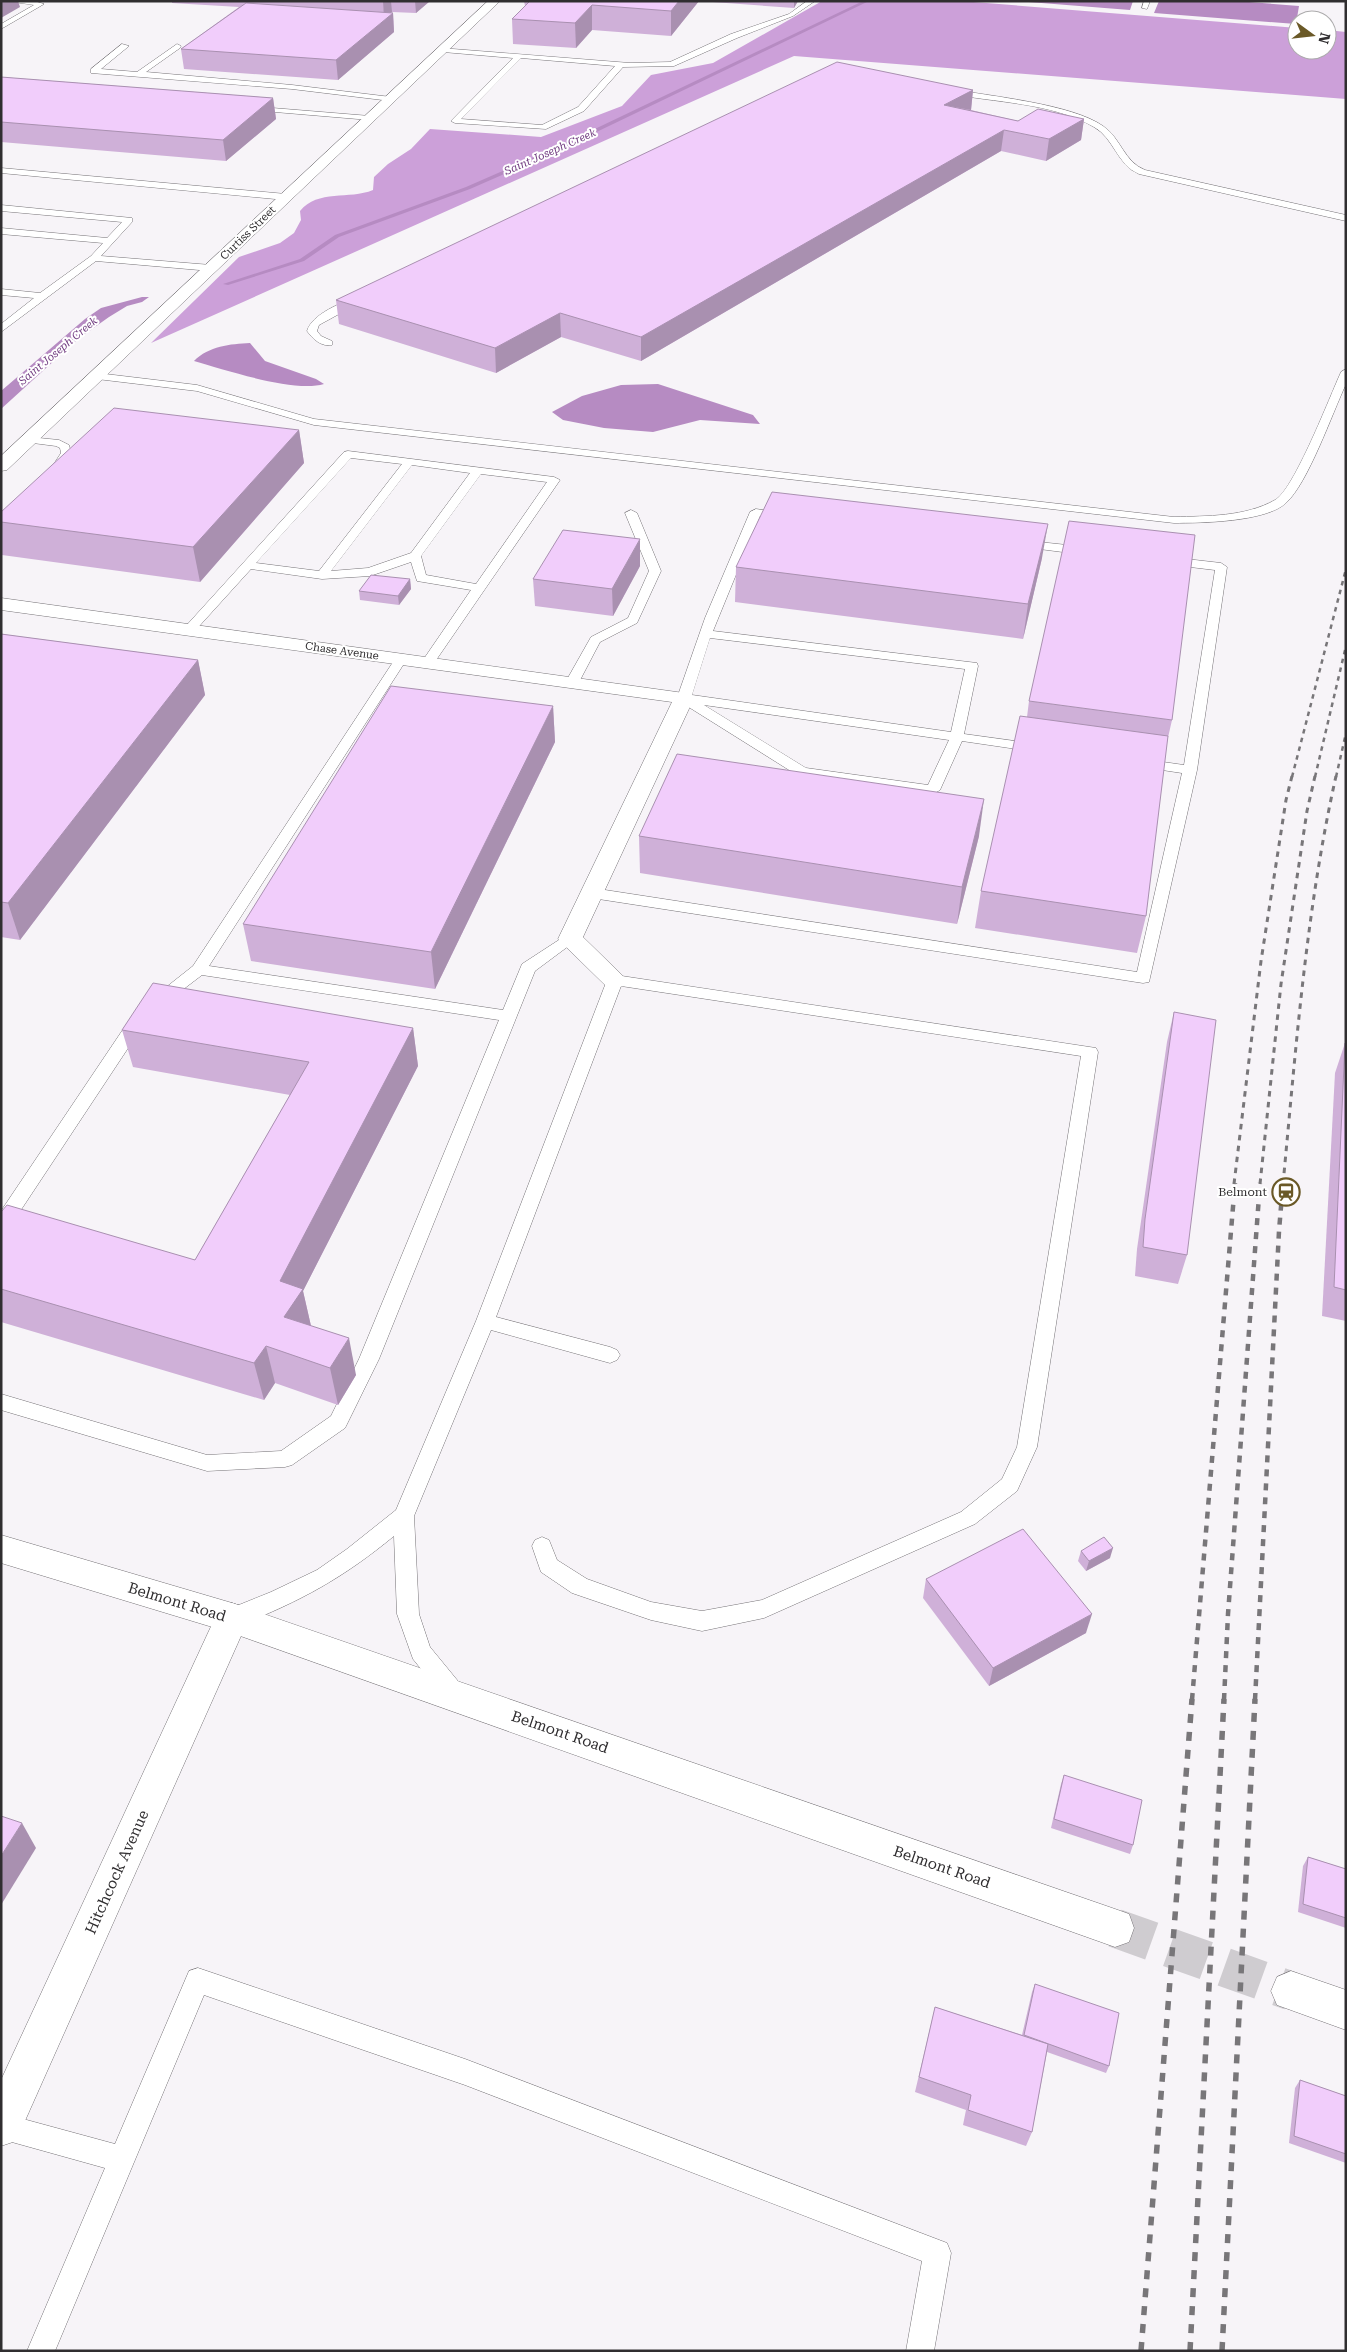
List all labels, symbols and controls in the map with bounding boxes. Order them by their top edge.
north arrow [1287,10,1337,60]
text: N [1315,31,1334,46]
water label: Saint Joseph Creek [501,126,598,178]
street label: Curtiss Street [218,203,278,263]
water label: Saint Joseph Creek [15,314,100,388]
street label: Chase Avenue [304,639,380,663]
station icon: Belmont [1271,1177,1301,1207]
place label: Belmont [1218,1185,1268,1199]
street label: Belmont Road [126,1579,229,1626]
street label: Belmont Road [509,1707,611,1757]
street label: Hitchcock Avenue [82,1807,152,1937]
street label: Belmont Road [891,1842,993,1892]

